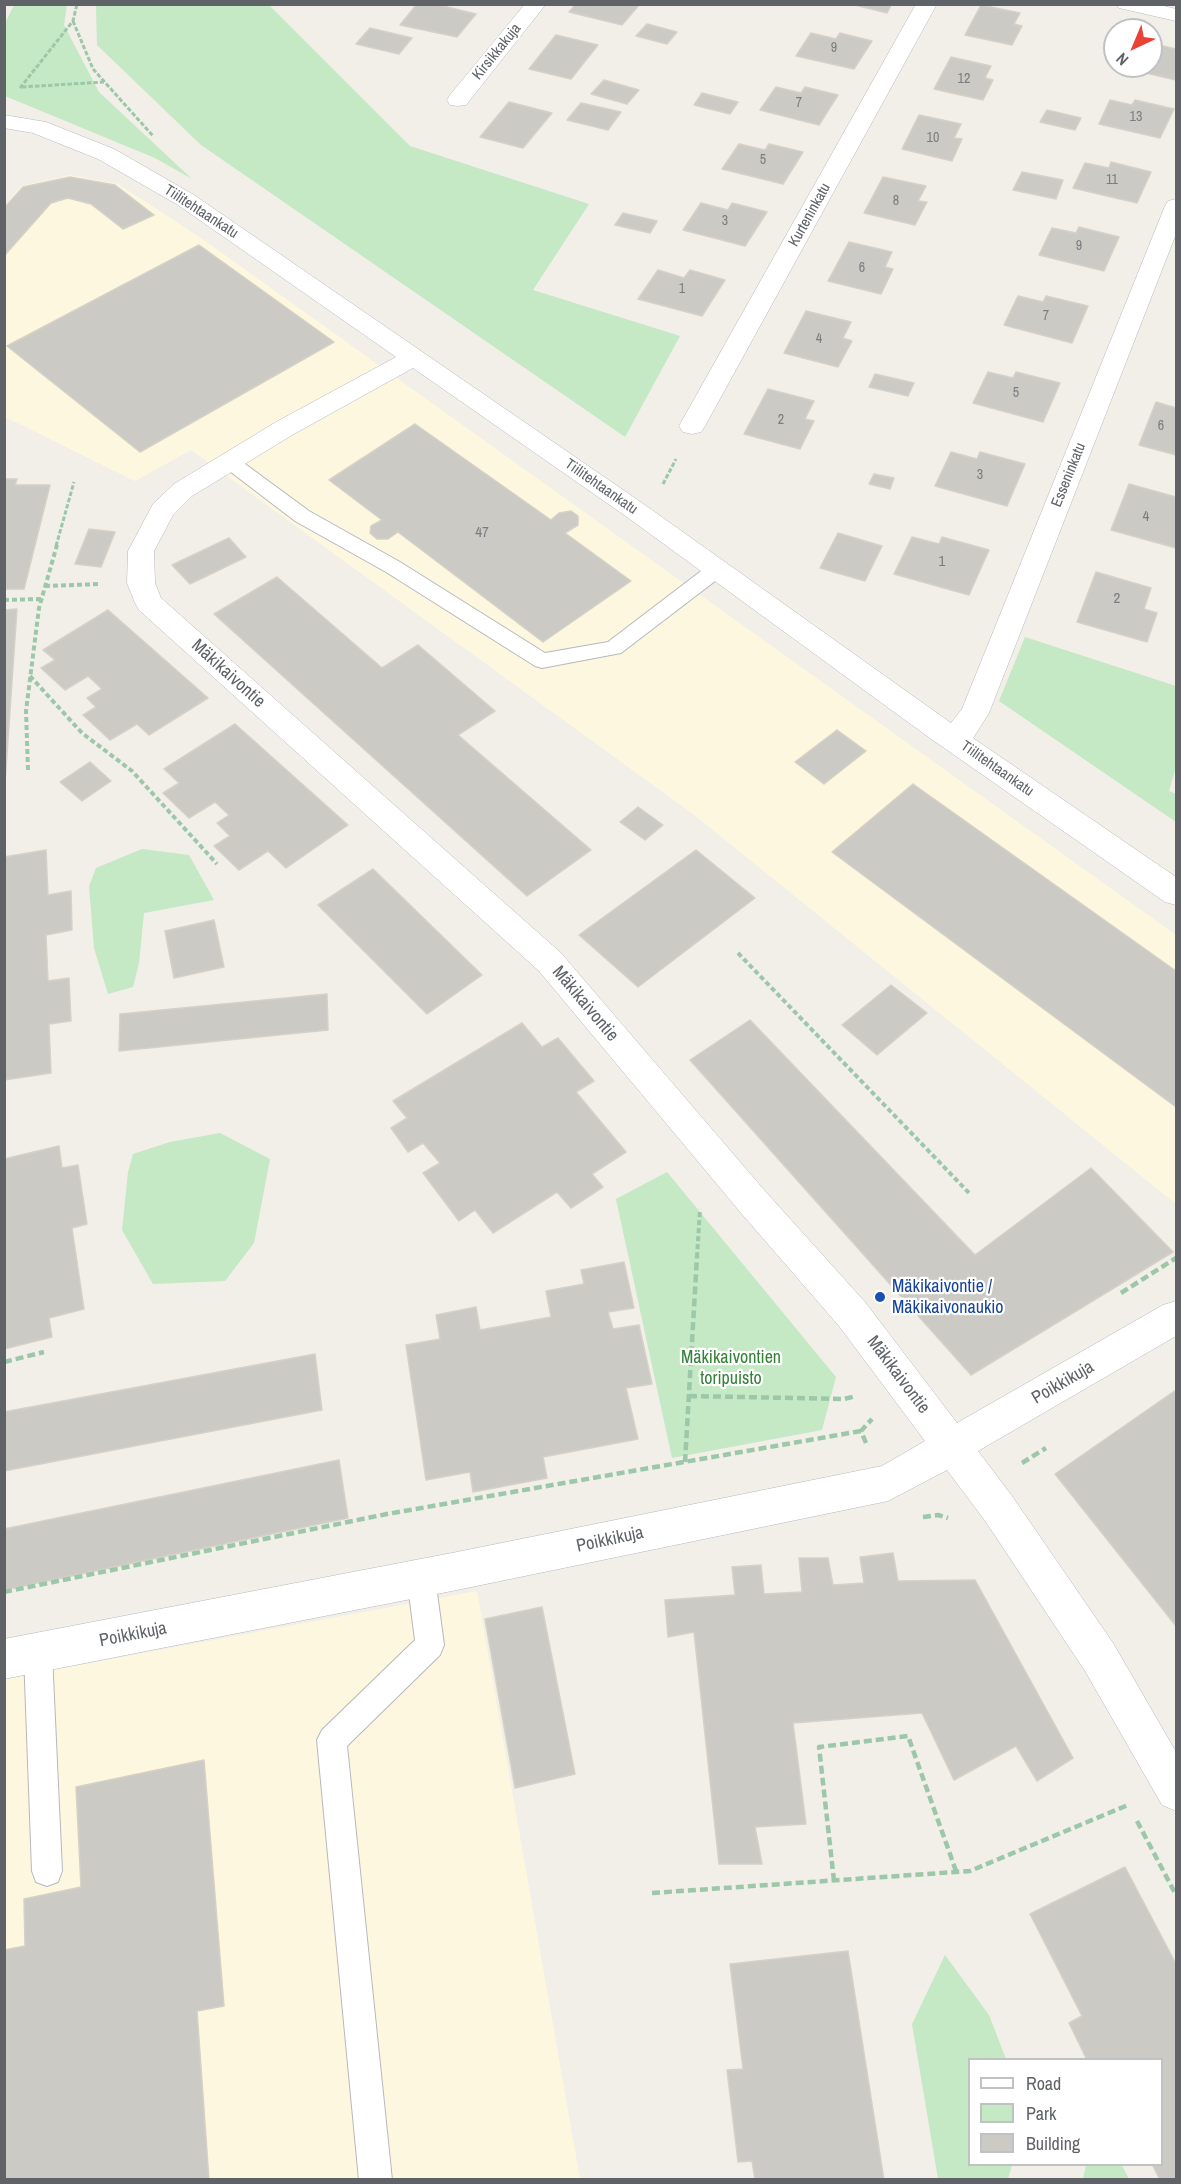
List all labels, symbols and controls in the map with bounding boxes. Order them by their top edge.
north arrow [1103,18,1163,78]
street label: Kirsikkakuja [469,20,525,84]
house number: 9 [831,40,837,56]
text: N [1111,48,1133,71]
house number: 12 [958,71,970,87]
house number: 7 [796,95,802,111]
house number: 13 [1130,109,1142,125]
house number: 10 [927,130,939,146]
house number: 5 [760,152,766,168]
house number: 11 [1106,172,1118,188]
street label: Kurteninkatu [785,180,835,250]
street label: Tiilitehtaankatu [161,181,241,243]
house number: 8 [893,193,899,209]
house number: 3 [722,213,728,229]
house number: 9 [1076,238,1082,254]
house number: 6 [859,260,865,276]
house number: 1 [679,281,685,297]
house number: 7 [1043,308,1049,324]
house number: 4 [816,331,822,347]
house number: 5 [1013,385,1019,401]
house number: 2 [778,412,784,428]
house number: 6 [1158,418,1164,434]
street label: Esseninkatu [1048,440,1090,510]
street label: Tiilitehtaankatu [561,455,641,519]
house number: 3 [977,467,983,483]
house number: 4 [1143,508,1149,526]
house number: 47 [475,524,489,542]
house number: 1 [939,553,945,571]
house number: 2 [1114,590,1120,608]
street label: Mäkikaivontie [187,635,269,713]
street label: Tiilitehtaankatu [957,737,1037,801]
street label: Mäkikaivontie [547,962,623,1046]
place label: Mäkikaivontie / Mäkikaivonaukio [892,1276,1004,1318]
marker: Mäkikaivontie / Mäkikaivonaukio [873,1290,887,1304]
street label: Mäkikaivontie [862,1332,934,1418]
park label: Mäkikaivontien toripuisto [681,1347,781,1390]
street label: Poikkikuja [1028,1357,1098,1409]
street label: Poikkikuja [574,1522,646,1558]
street label: Poikkikuja [98,1618,168,1652]
legend [968,2058,1163,2166]
text: Road [1026,2071,1061,2096]
text: Park [1026,2101,1056,2126]
text: Building [1026,2131,1080,2156]

